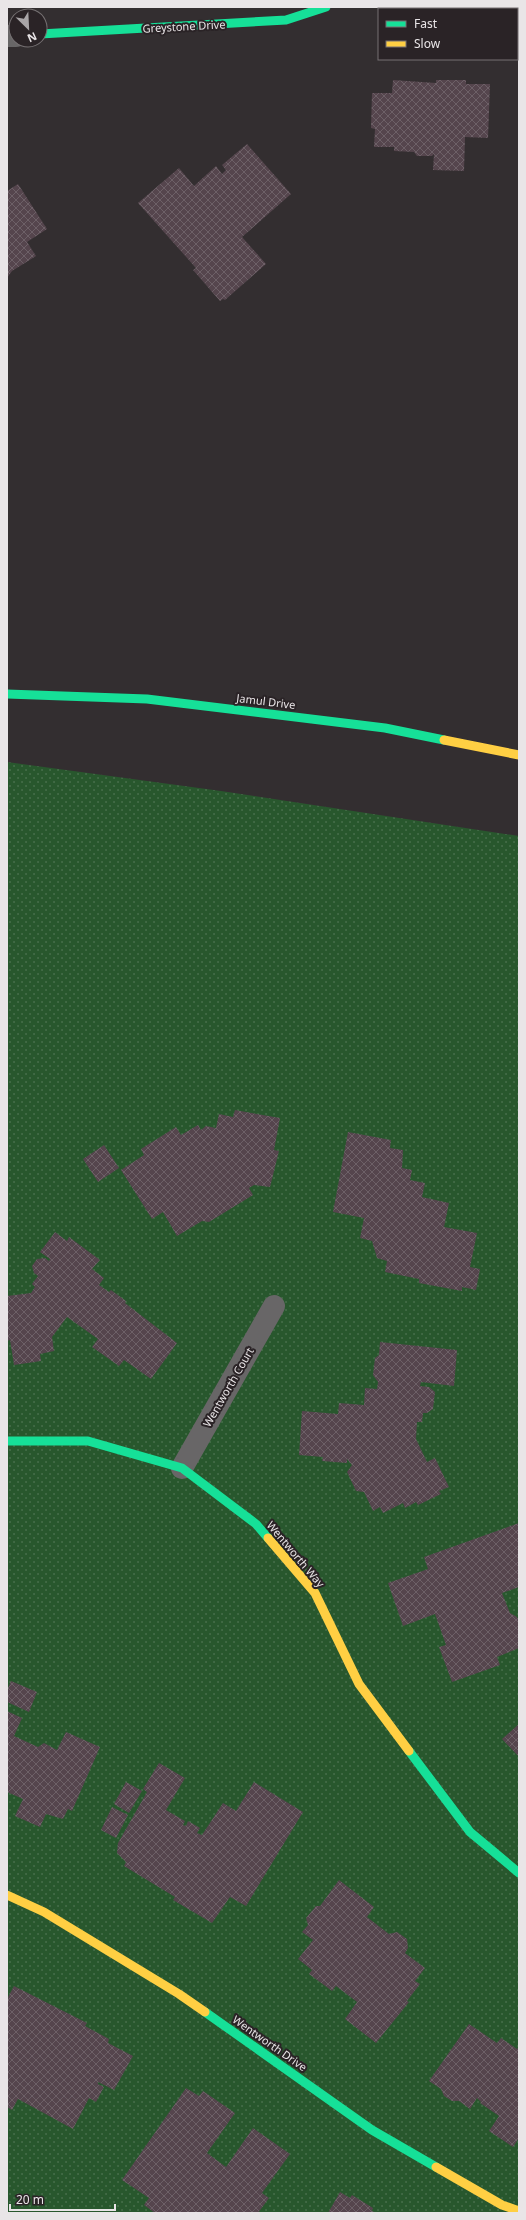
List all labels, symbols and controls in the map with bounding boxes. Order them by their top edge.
north arrow [8,8,48,48]
legend [378,8,518,60]
text: Fast [414,15,438,32]
street label: Greystone Drive [142,16,226,36]
text: N [25,29,39,46]
text: Slow [414,35,441,52]
street label: Jamul Drive [235,690,296,712]
street label: Wentworth Court [199,1345,257,1429]
street label: Wentworth Way [264,1518,328,1591]
street label: Wentworth Drive [230,2012,310,2074]
scale bar [10,2186,115,2212]
text: 20 m [16,2191,44,2208]

